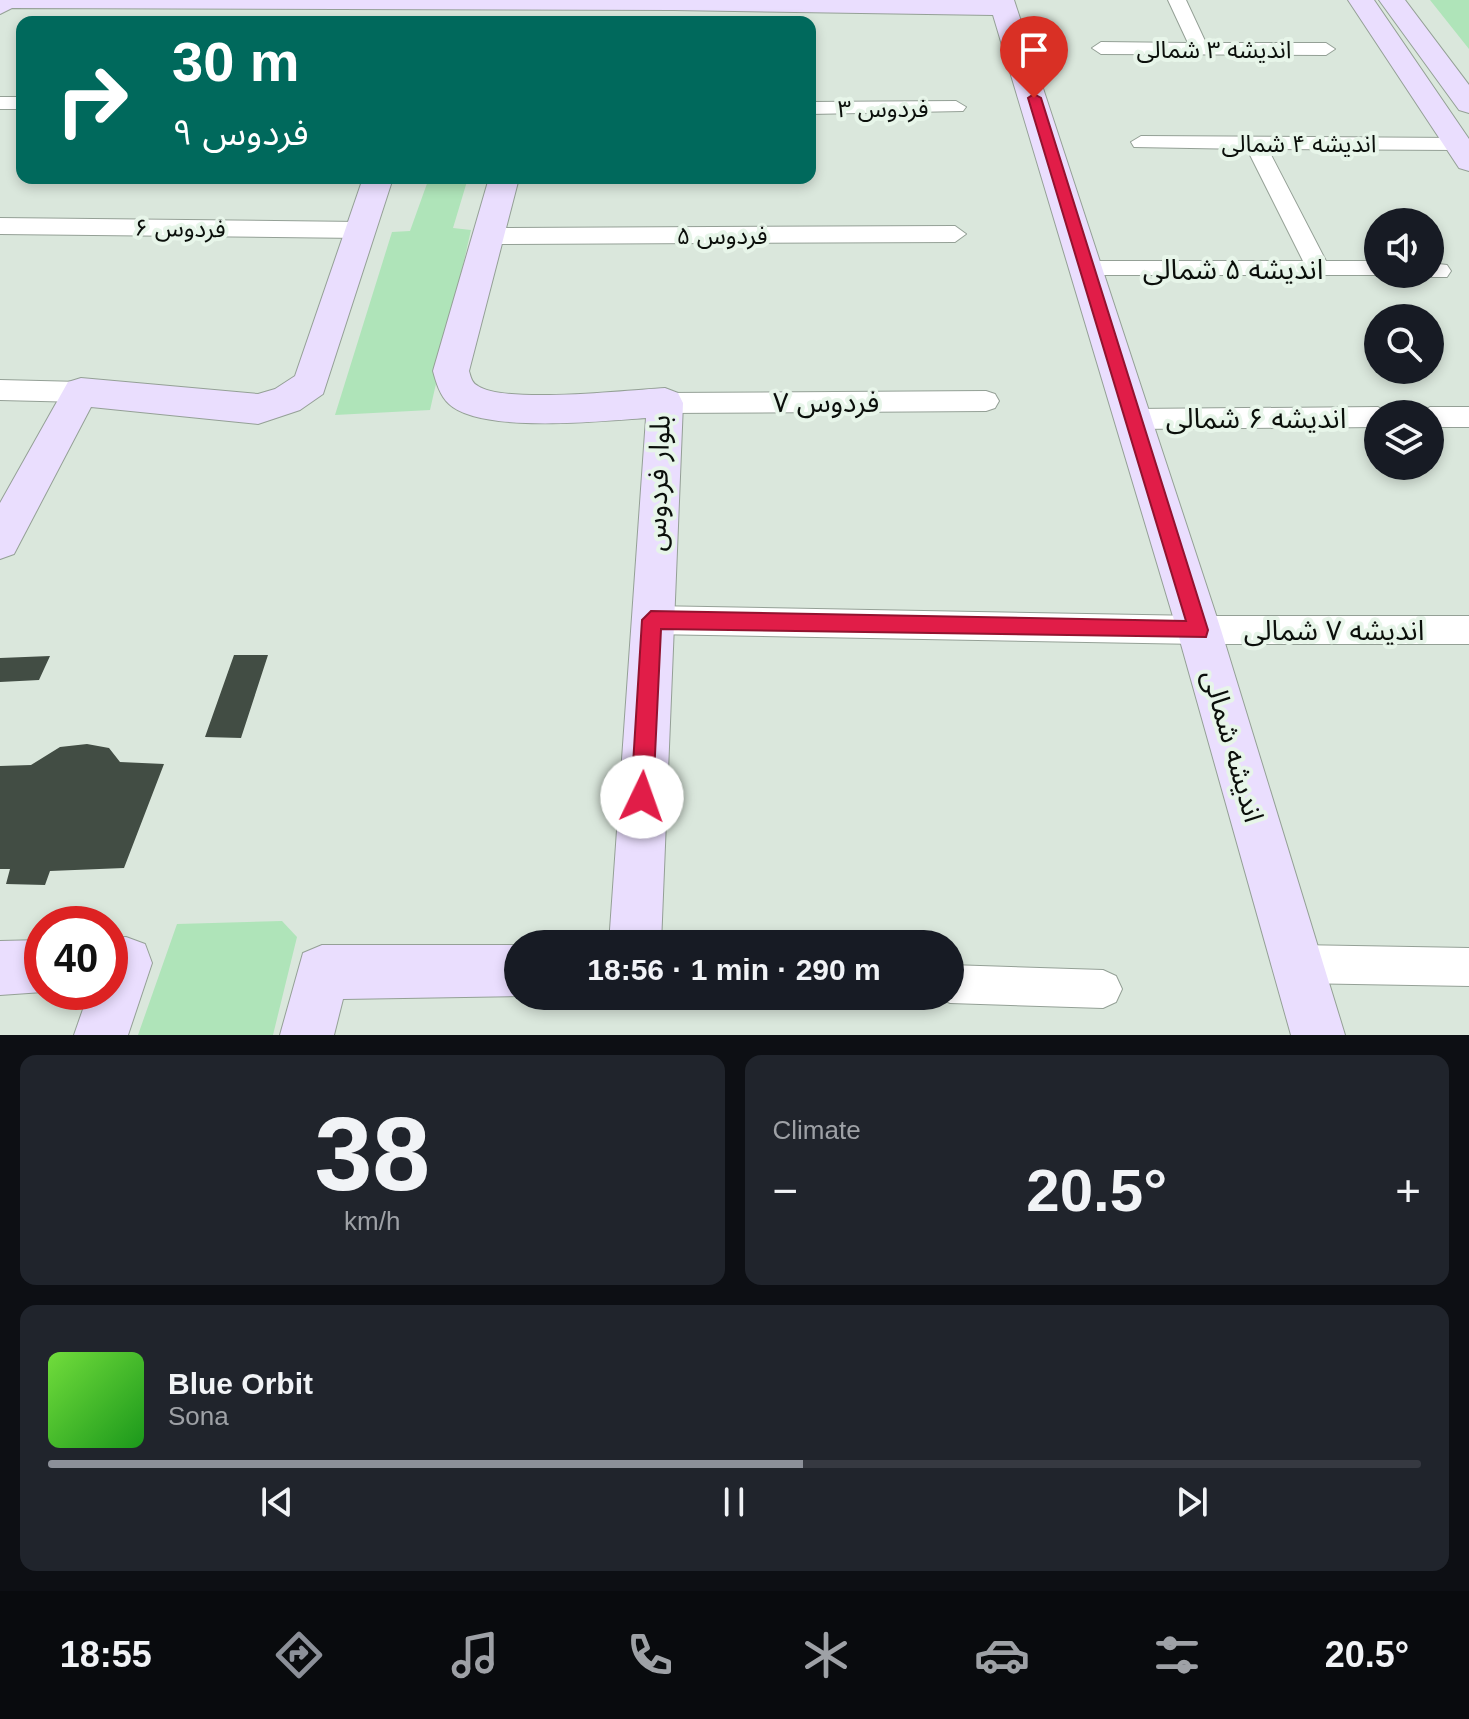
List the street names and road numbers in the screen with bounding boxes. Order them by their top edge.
street label: اندیشه ۳ شمالی [1137,36,1291,63]
street label: فردوس ۳ [837,95,929,123]
street label: اندیشه ۴ شمالی [1222,130,1376,157]
street label: فردوس ۶ [134,214,226,243]
street label: فردوس ۵ [676,222,768,250]
street label: اندیشه ۵ شمالی [1143,254,1323,286]
street label: فردوس ۷ [773,387,879,419]
street label: اندیشه ۶ شمالی [1166,403,1346,435]
street label: بلوار فردوس [640,414,677,552]
street label: اندیشه ۷ شمالی [1244,615,1424,647]
street label: اندیشه شمالی [1196,666,1270,826]

